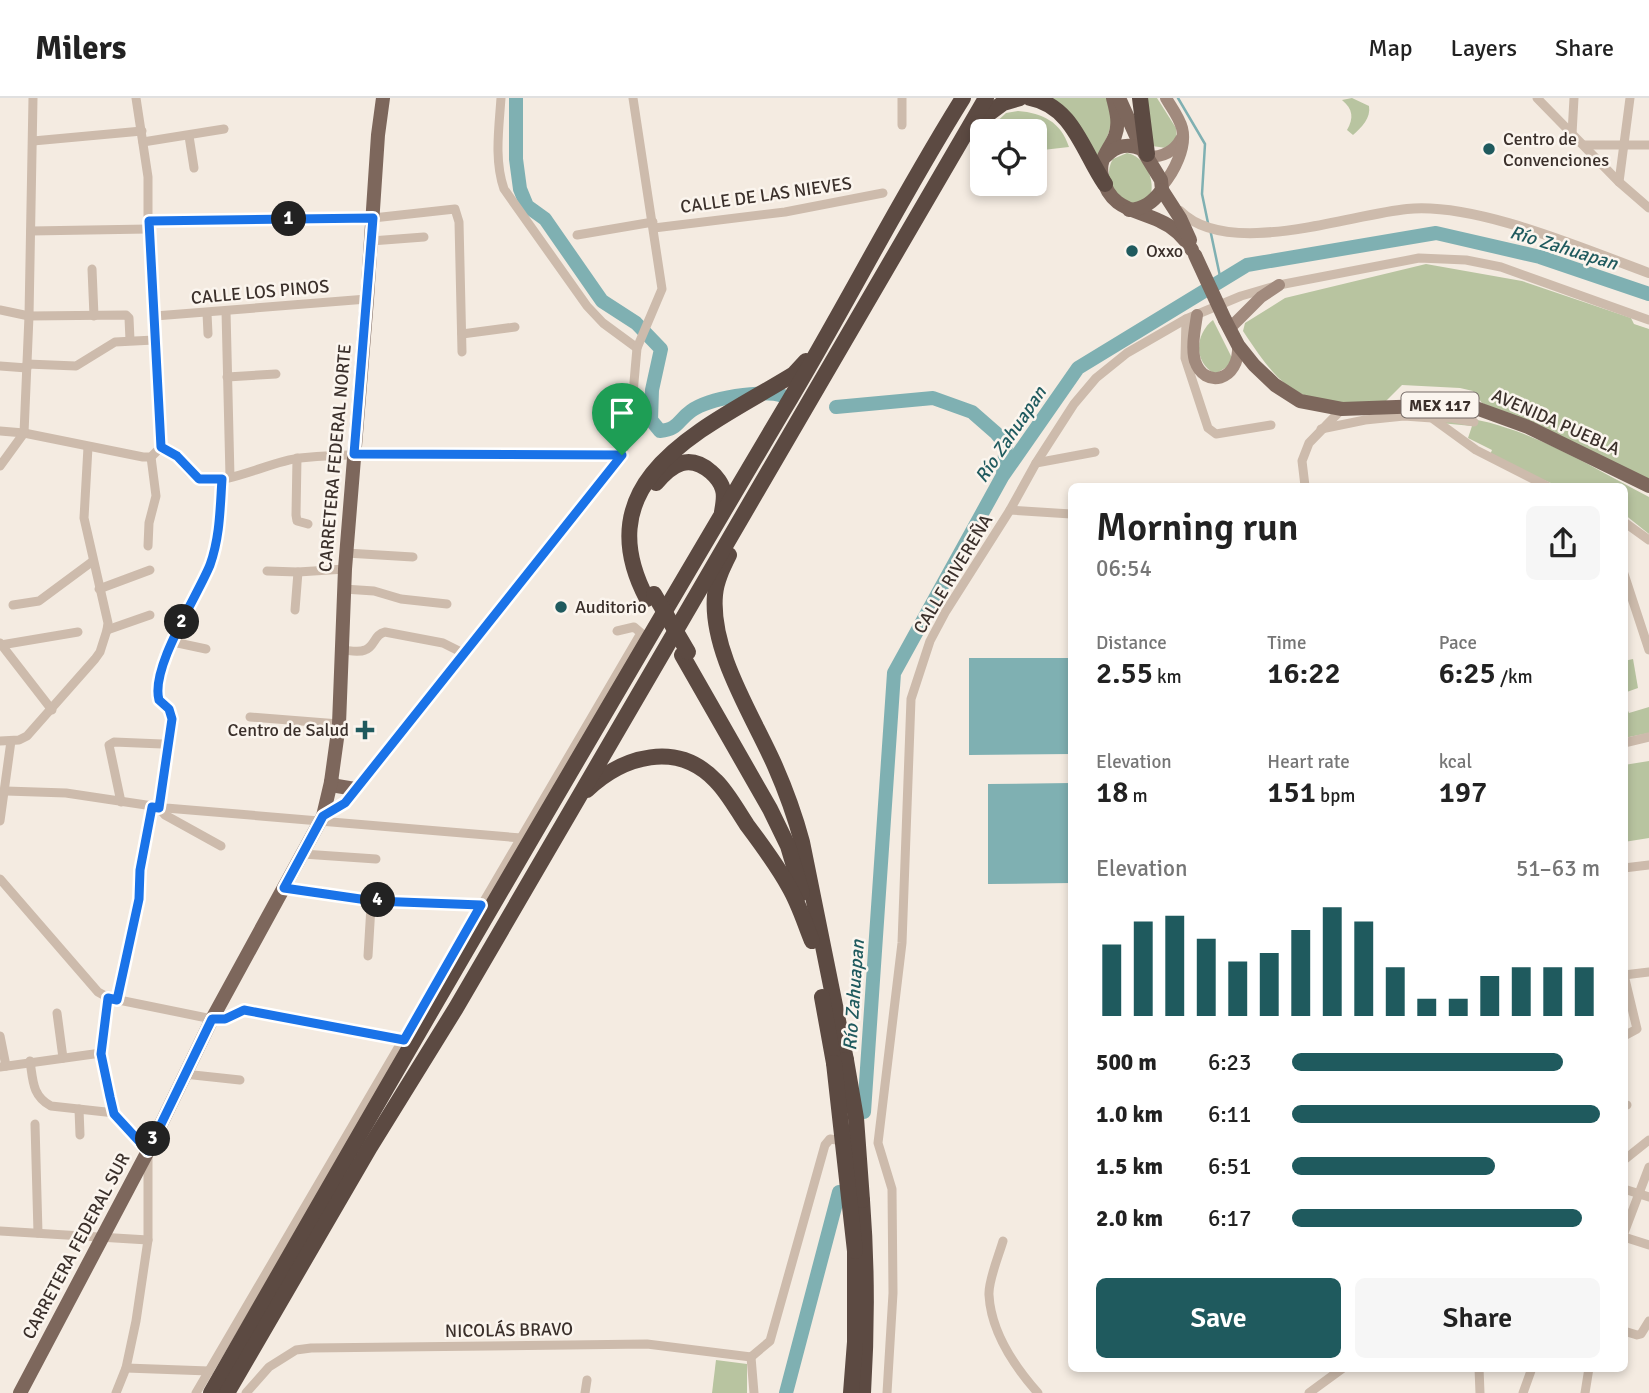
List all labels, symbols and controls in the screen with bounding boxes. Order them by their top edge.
text: Milers [35,28,126,69]
text: Map [1368,33,1413,63]
text: Layers [1451,33,1517,63]
text: Share [1555,33,1614,63]
map controls [970,119,1047,196]
button: locate [970,119,1047,196]
place label: Centro de Convenciones [1503,128,1609,171]
marker: Centro de Convenciones [1481,141,1497,157]
street label: CALLE DE LAS NIEVES [679,172,853,218]
pin: 1 [272,202,306,236]
text: 1 [283,206,294,230]
water label: Río Zahuapan [1507,220,1621,276]
place label: Oxxo [1146,240,1183,262]
marker: Oxxo [1124,243,1140,259]
street label: CALLE LOS PINOS [190,275,330,309]
street label: CARRETERA FEDERAL NORTE [314,343,356,573]
water label: Río Zahuapan [970,381,1052,487]
pin [592,383,652,455]
street label: AVENIDA PUEBLA [1488,384,1624,460]
road number: MEX 117 [1402,392,1478,418]
icon: arrive [603,394,641,432]
text: Morning run [1096,504,1299,551]
button: share [1526,506,1600,580]
street label: CALLE RIVEREÑA [909,510,997,638]
text: 06:54 [1096,554,1152,583]
place label: Auditorio [575,596,647,618]
marker: Auditorio [553,599,569,615]
pin: 2 [164,604,200,640]
text: 2 [176,609,187,633]
text: Distance [1096,631,1167,655]
text: Time [1267,631,1306,655]
text: Pace [1439,631,1477,655]
text: 2.55 [1096,655,1153,692]
text: 16:22 [1267,655,1341,692]
text: 6:25 [1439,655,1496,692]
text: km [1153,665,1182,689]
text: /km [1496,665,1533,689]
place label: Centro de Salud [227,719,349,741]
marker: Centro de Salud [355,720,375,740]
text: Elevation [1096,750,1172,774]
text: Heart rate [1267,750,1350,774]
text: kcal [1439,750,1472,774]
text: 18 [1096,774,1128,811]
text: 151 [1267,774,1316,811]
text: 197 [1439,774,1487,811]
text: m [1128,784,1148,808]
text: bpm [1316,784,1355,808]
text: Elevation [1096,854,1188,883]
text: 51–63 m [1516,854,1600,883]
pin: 4 [360,882,396,918]
text: 4 [372,887,383,911]
water label: Río Zahuapan [838,938,870,1051]
text: 500 m [1096,1048,1157,1077]
text: 6:23 [1208,1048,1251,1077]
text: 1.0 km [1096,1100,1163,1129]
text: 6:11 [1208,1100,1251,1129]
pin: 3 [136,1122,170,1156]
text: 3 [147,1126,158,1150]
street label: CARRETERA FEDERAL SUR [18,1149,135,1343]
text: 1.5 km [1096,1152,1163,1181]
text: 6:51 [1208,1152,1251,1181]
text: 2.0 km [1096,1204,1163,1233]
text: 6:17 [1208,1204,1251,1233]
button: Save [1096,1278,1341,1358]
button: Share [1355,1278,1600,1358]
street label: NICOLÁS BRAVO [445,1318,573,1342]

